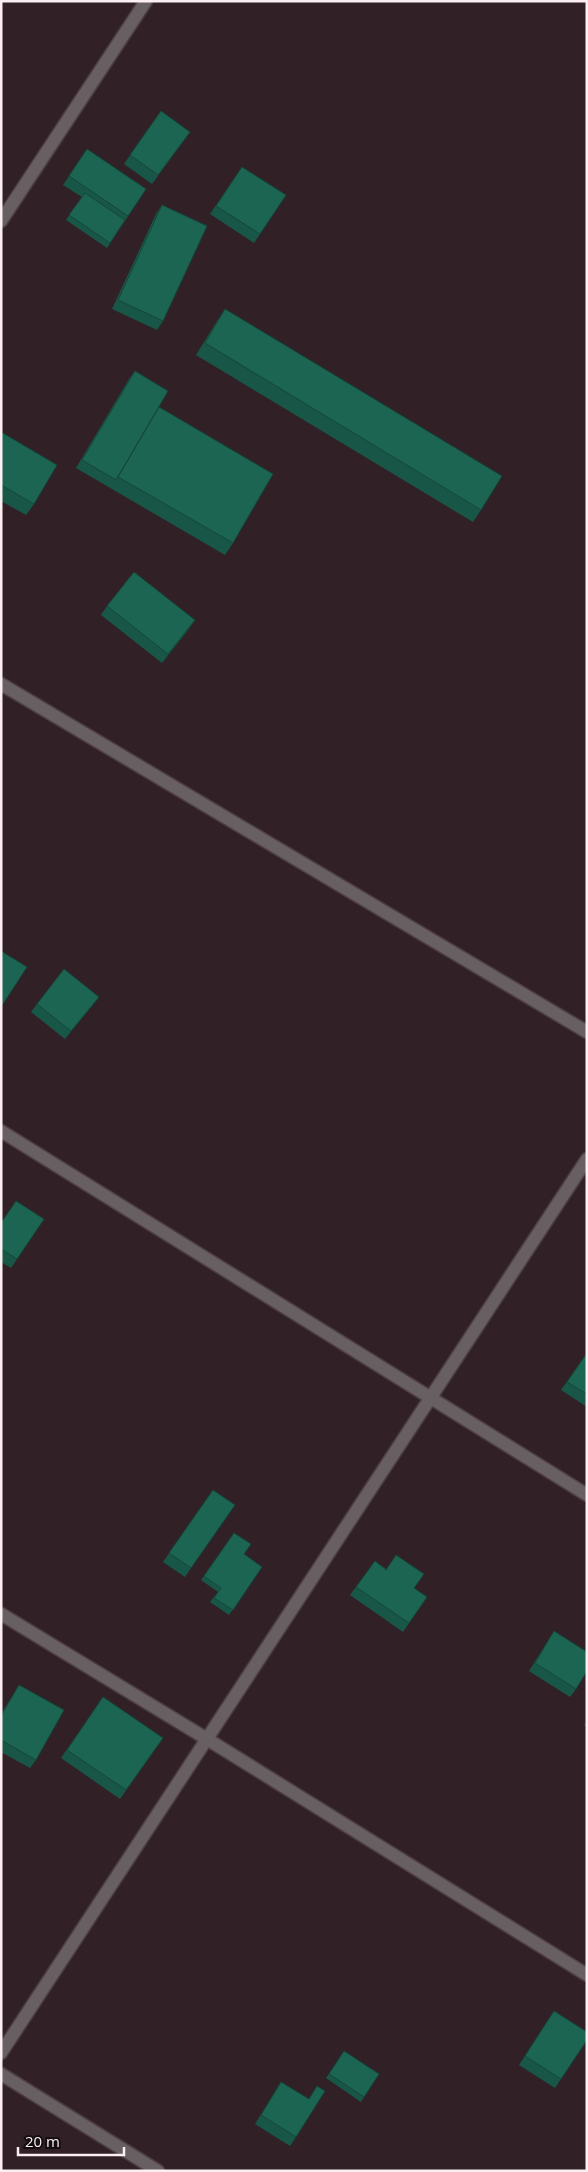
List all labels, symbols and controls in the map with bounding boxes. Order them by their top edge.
scale bar [18,2124,124,2156]
text: 20 m [25,2131,60,2151]

